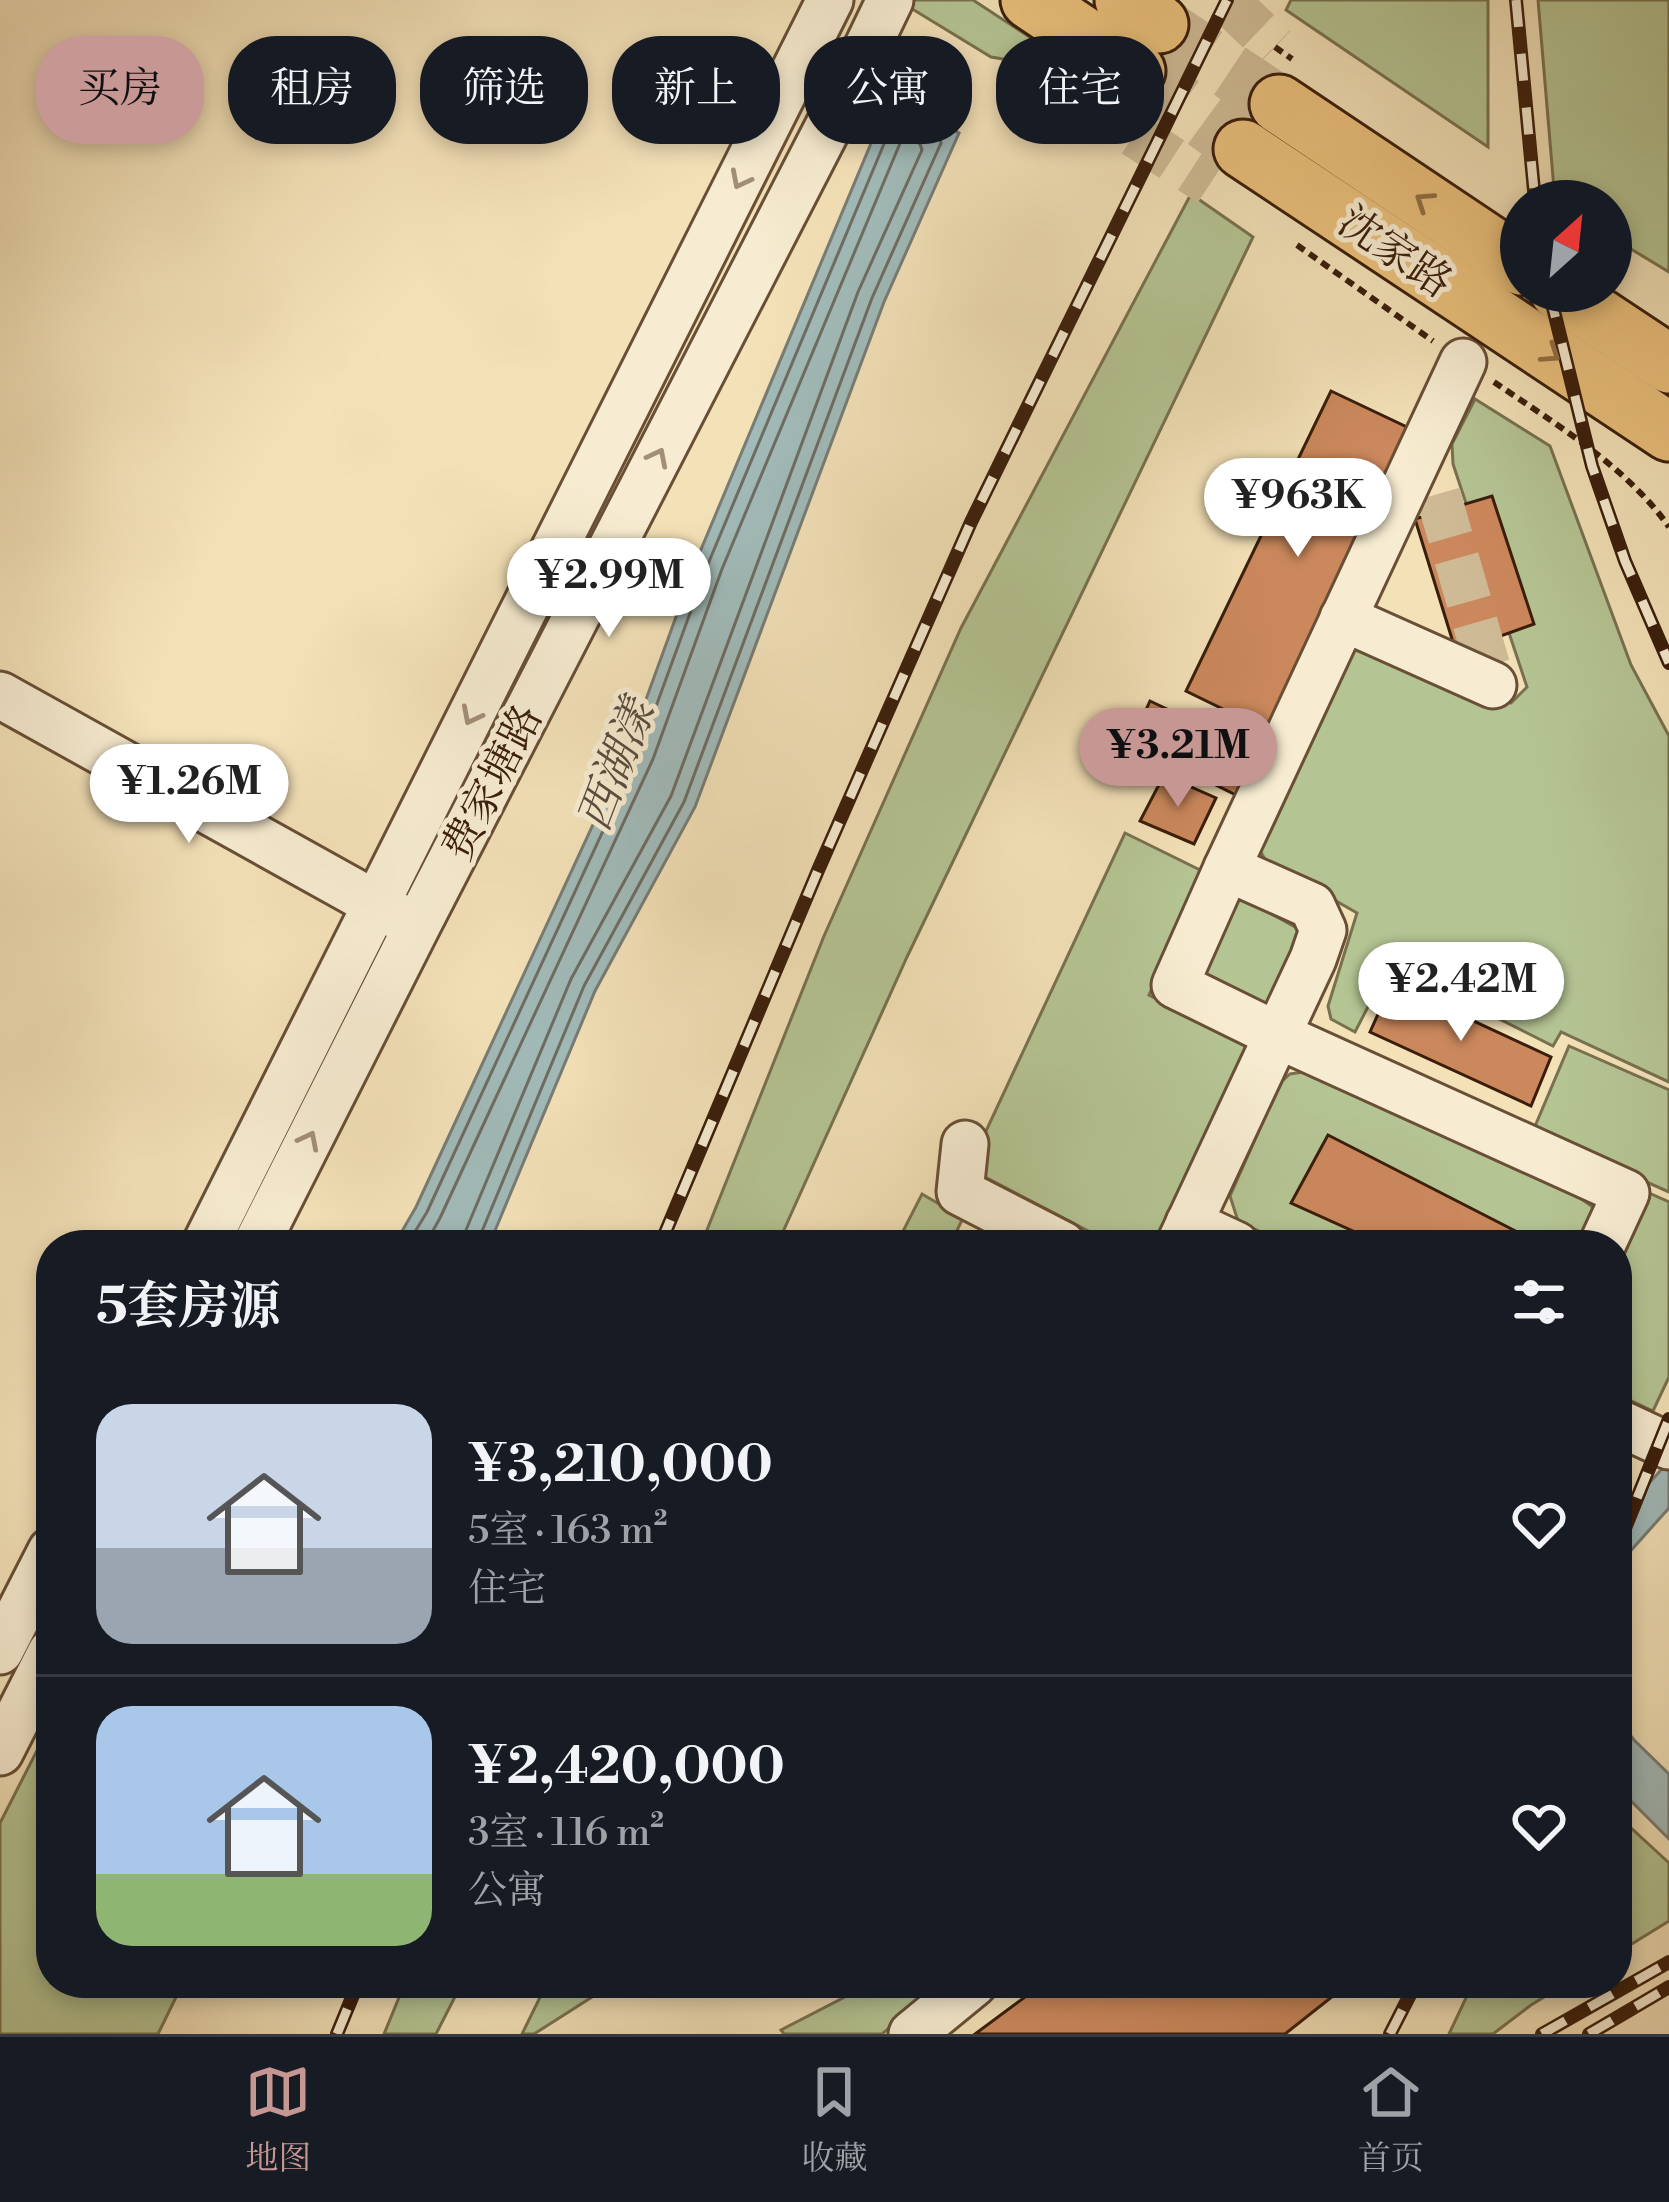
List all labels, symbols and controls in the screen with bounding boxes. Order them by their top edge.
chip: 买房 [36,36,204,144]
chip: 租房 [228,36,396,144]
chip: 筛选 [420,36,588,144]
chip: 新上 [612,36,780,144]
chip: 公寓 [804,36,972,144]
chip: 住宅 [996,36,1164,144]
one-way arrow [731,167,754,189]
north arrow [1500,180,1632,312]
map controls [1500,180,1632,312]
one-way arrow [1415,193,1437,215]
street label: 沈家路 [1328,196,1462,310]
one-way arrow [1537,339,1559,361]
one-way arrow [644,447,667,469]
pin: ¥963K [1214,458,1382,560]
text: ¥963K [1231,472,1365,521]
pin: ¥2.99M [511,538,707,640]
text: ¥2.99M [534,552,684,601]
water label: 西湖漾 [567,688,670,839]
street label: 费家塘路 [431,696,555,870]
one-way arrow [461,704,485,725]
pin: ¥3.21M [1080,708,1276,810]
text: ¥3.21M [1106,722,1250,771]
pin: ¥1.26M [91,744,287,846]
text: ¥1.26M [117,758,261,807]
pin: ¥2.42M [1363,942,1559,1044]
text: ¥2.42M [1385,956,1537,1005]
one-way arrow [294,1131,317,1153]
icon: filters [1506,1269,1572,1335]
text: 5套房源 [96,1276,281,1340]
text: ¥3,210,000 [468,1434,773,1498]
icon: home [192,1452,336,1596]
icon: heart [1506,1491,1572,1557]
text: 5室 · 163 m² [468,1507,667,1556]
text: 住宅 [468,1565,546,1614]
text: ¥2,420,000 [468,1736,785,1800]
icon: home [192,1754,336,1898]
icon: heart [1506,1793,1572,1859]
text: 3室 · 116 m² [468,1809,664,1858]
text: 公寓 [468,1867,546,1916]
tab: 地图 [245,2059,311,2180]
tab: 收藏 [801,2059,867,2180]
tab: 首页 [1358,2059,1424,2180]

